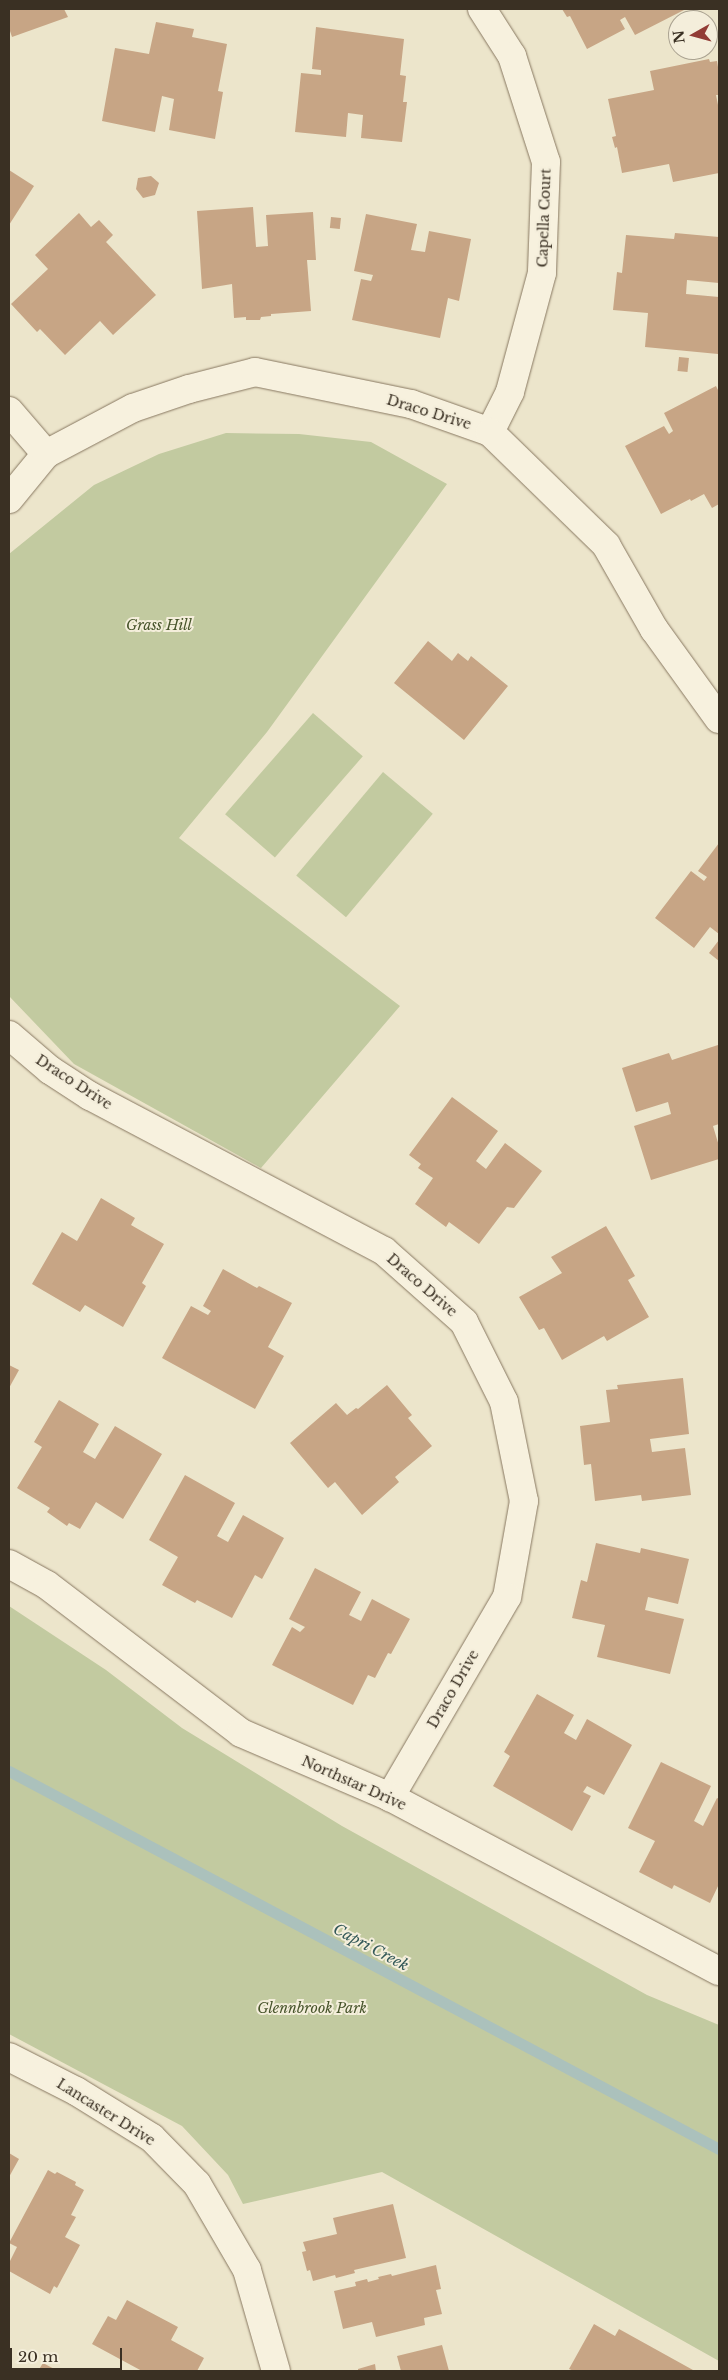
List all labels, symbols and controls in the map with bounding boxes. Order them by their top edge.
north arrow [668,10,718,60]
text: N [669,29,689,44]
street label: Capella Court [534,168,554,268]
street label: Draco Drive [385,391,473,433]
park label: Grass Hill [126,617,192,633]
street label: Draco Drive [33,1051,115,1113]
street label: Draco Drive [383,1250,461,1320]
street label: Draco Drive [424,1647,482,1731]
street label: Northstar Drive [299,1752,409,1814]
water label: Capri Creek [330,1920,412,1974]
park label: Glennbrook Park [257,2000,367,2016]
street label: Lancaster Drive [54,2075,158,2149]
scale bar [12,2338,125,2370]
text: 20 m [18,2347,58,2366]

